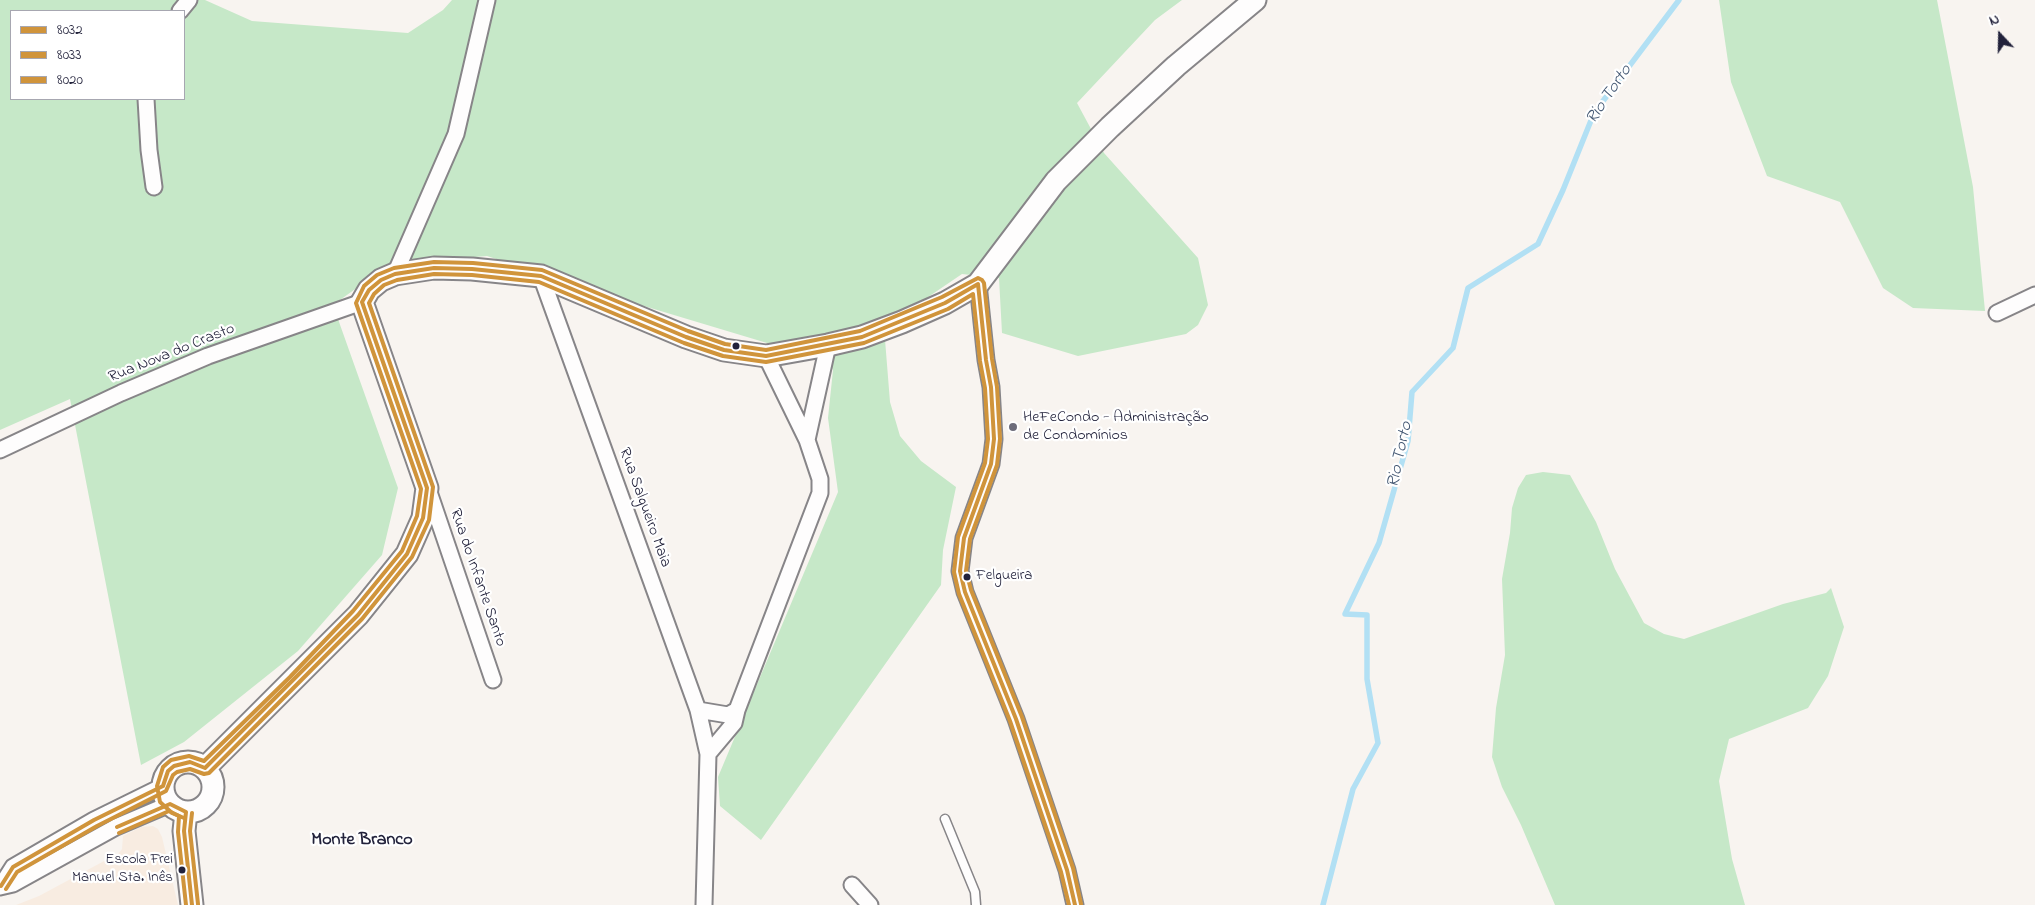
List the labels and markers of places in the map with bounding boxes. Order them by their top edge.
unlabelled marker [731,341,741,351]
place label: HeFeCondo - Administração de Condomínios [1023,408,1209,446]
marker: HeFeCondo - Administração de Condomínios [1007,421,1019,433]
place label: Felgueira [976,568,1032,586]
marker: Felgueira [962,572,972,582]
place label: Escola Frei Manuel Sta. Inês [72,852,173,887]
marker: Escola Frei Manuel Sta. Inês [177,865,187,875]

